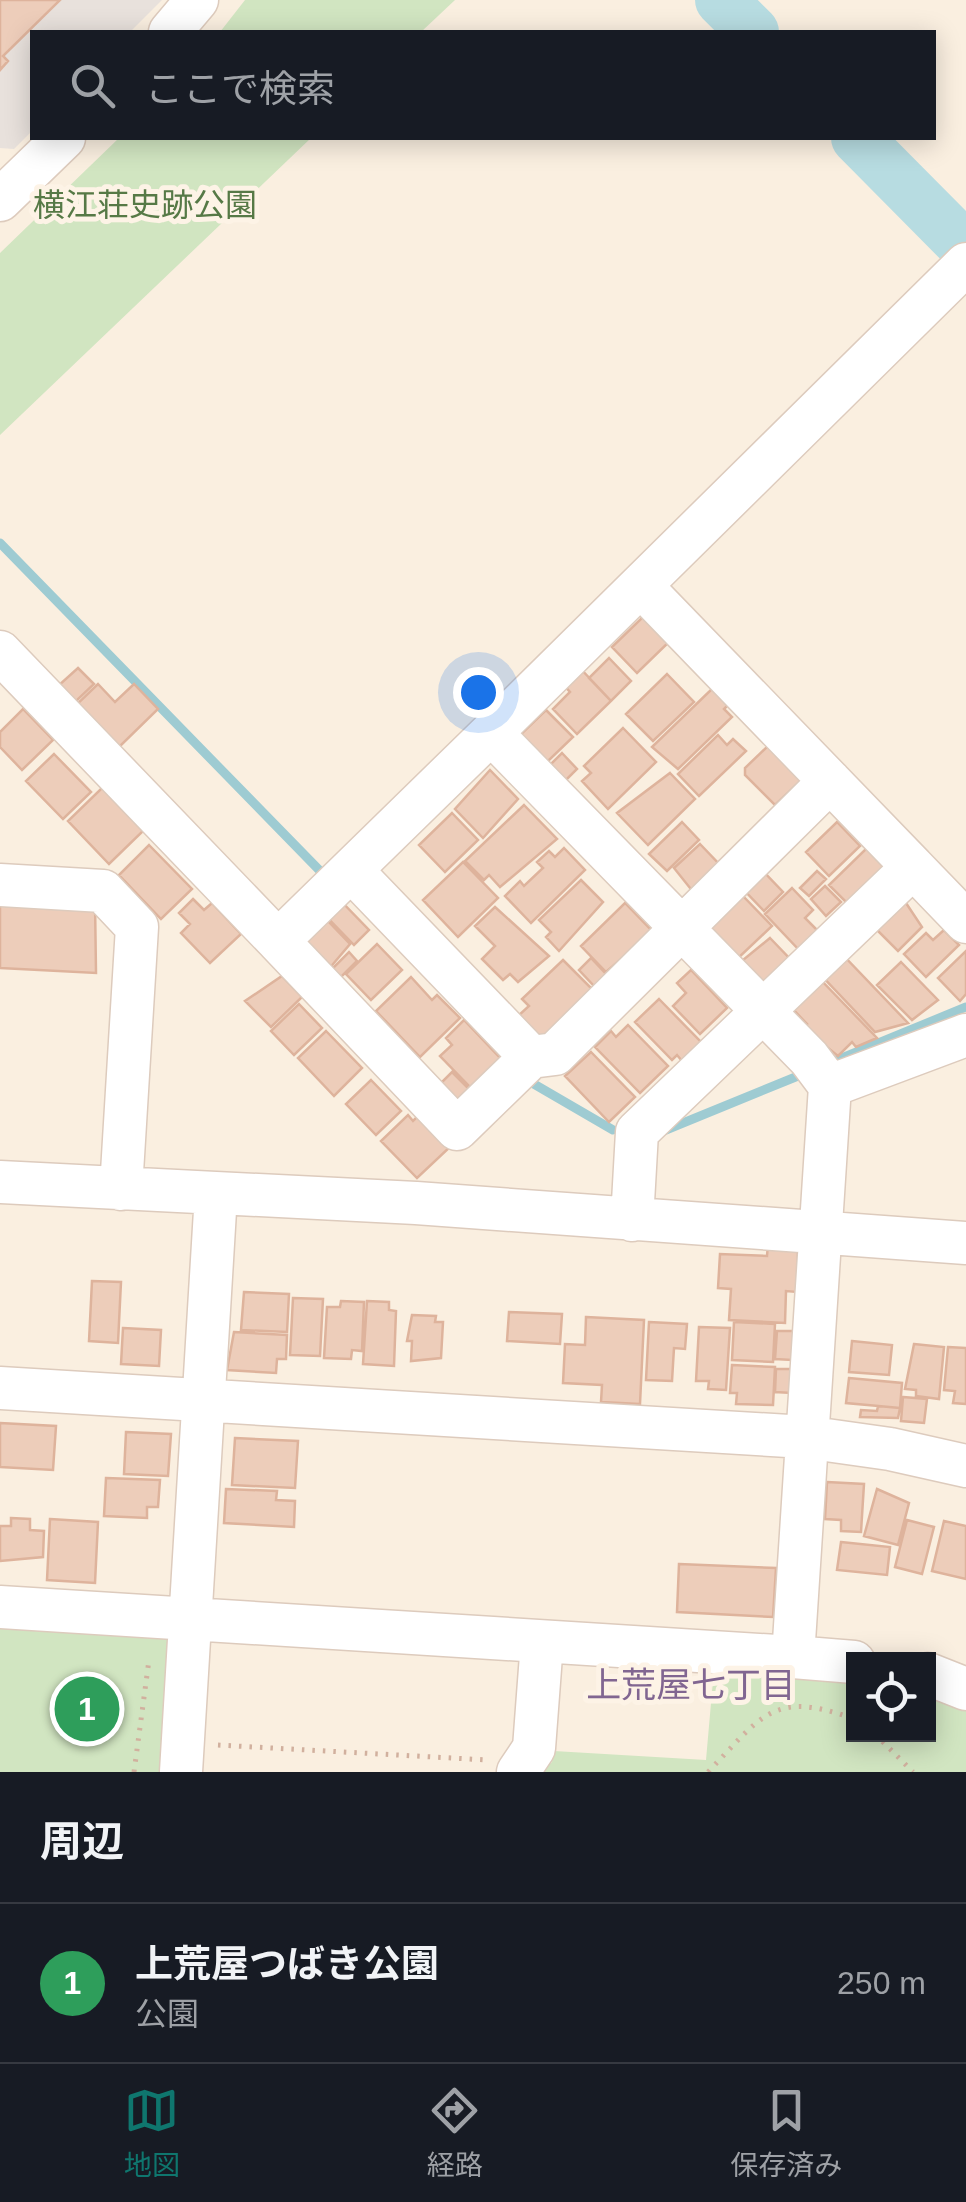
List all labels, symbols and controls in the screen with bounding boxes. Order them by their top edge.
search box [30,30,936,140]
icon: search [65,58,120,113]
text: ここで検索 [145,68,335,110]
park label: 横江荘史跡公園 [33,187,257,223]
your location [453,667,504,718]
map controls [846,1652,936,1742]
button: locate [846,1652,936,1742]
district label: 上荒屋七丁目 [586,1665,796,1704]
pin: 1 [54,1672,120,1746]
text: 周辺 [40,1818,124,1865]
text: 上荒屋つばき公園 [135,1943,439,1985]
text: 1 [64,1965,81,2001]
text: 250 m [837,1965,926,2001]
text: 公園 [135,1996,199,2032]
tab: 地図 [124,2083,180,2183]
tab: 経路 [427,2083,483,2183]
tab: 保存済み [730,2083,842,2183]

